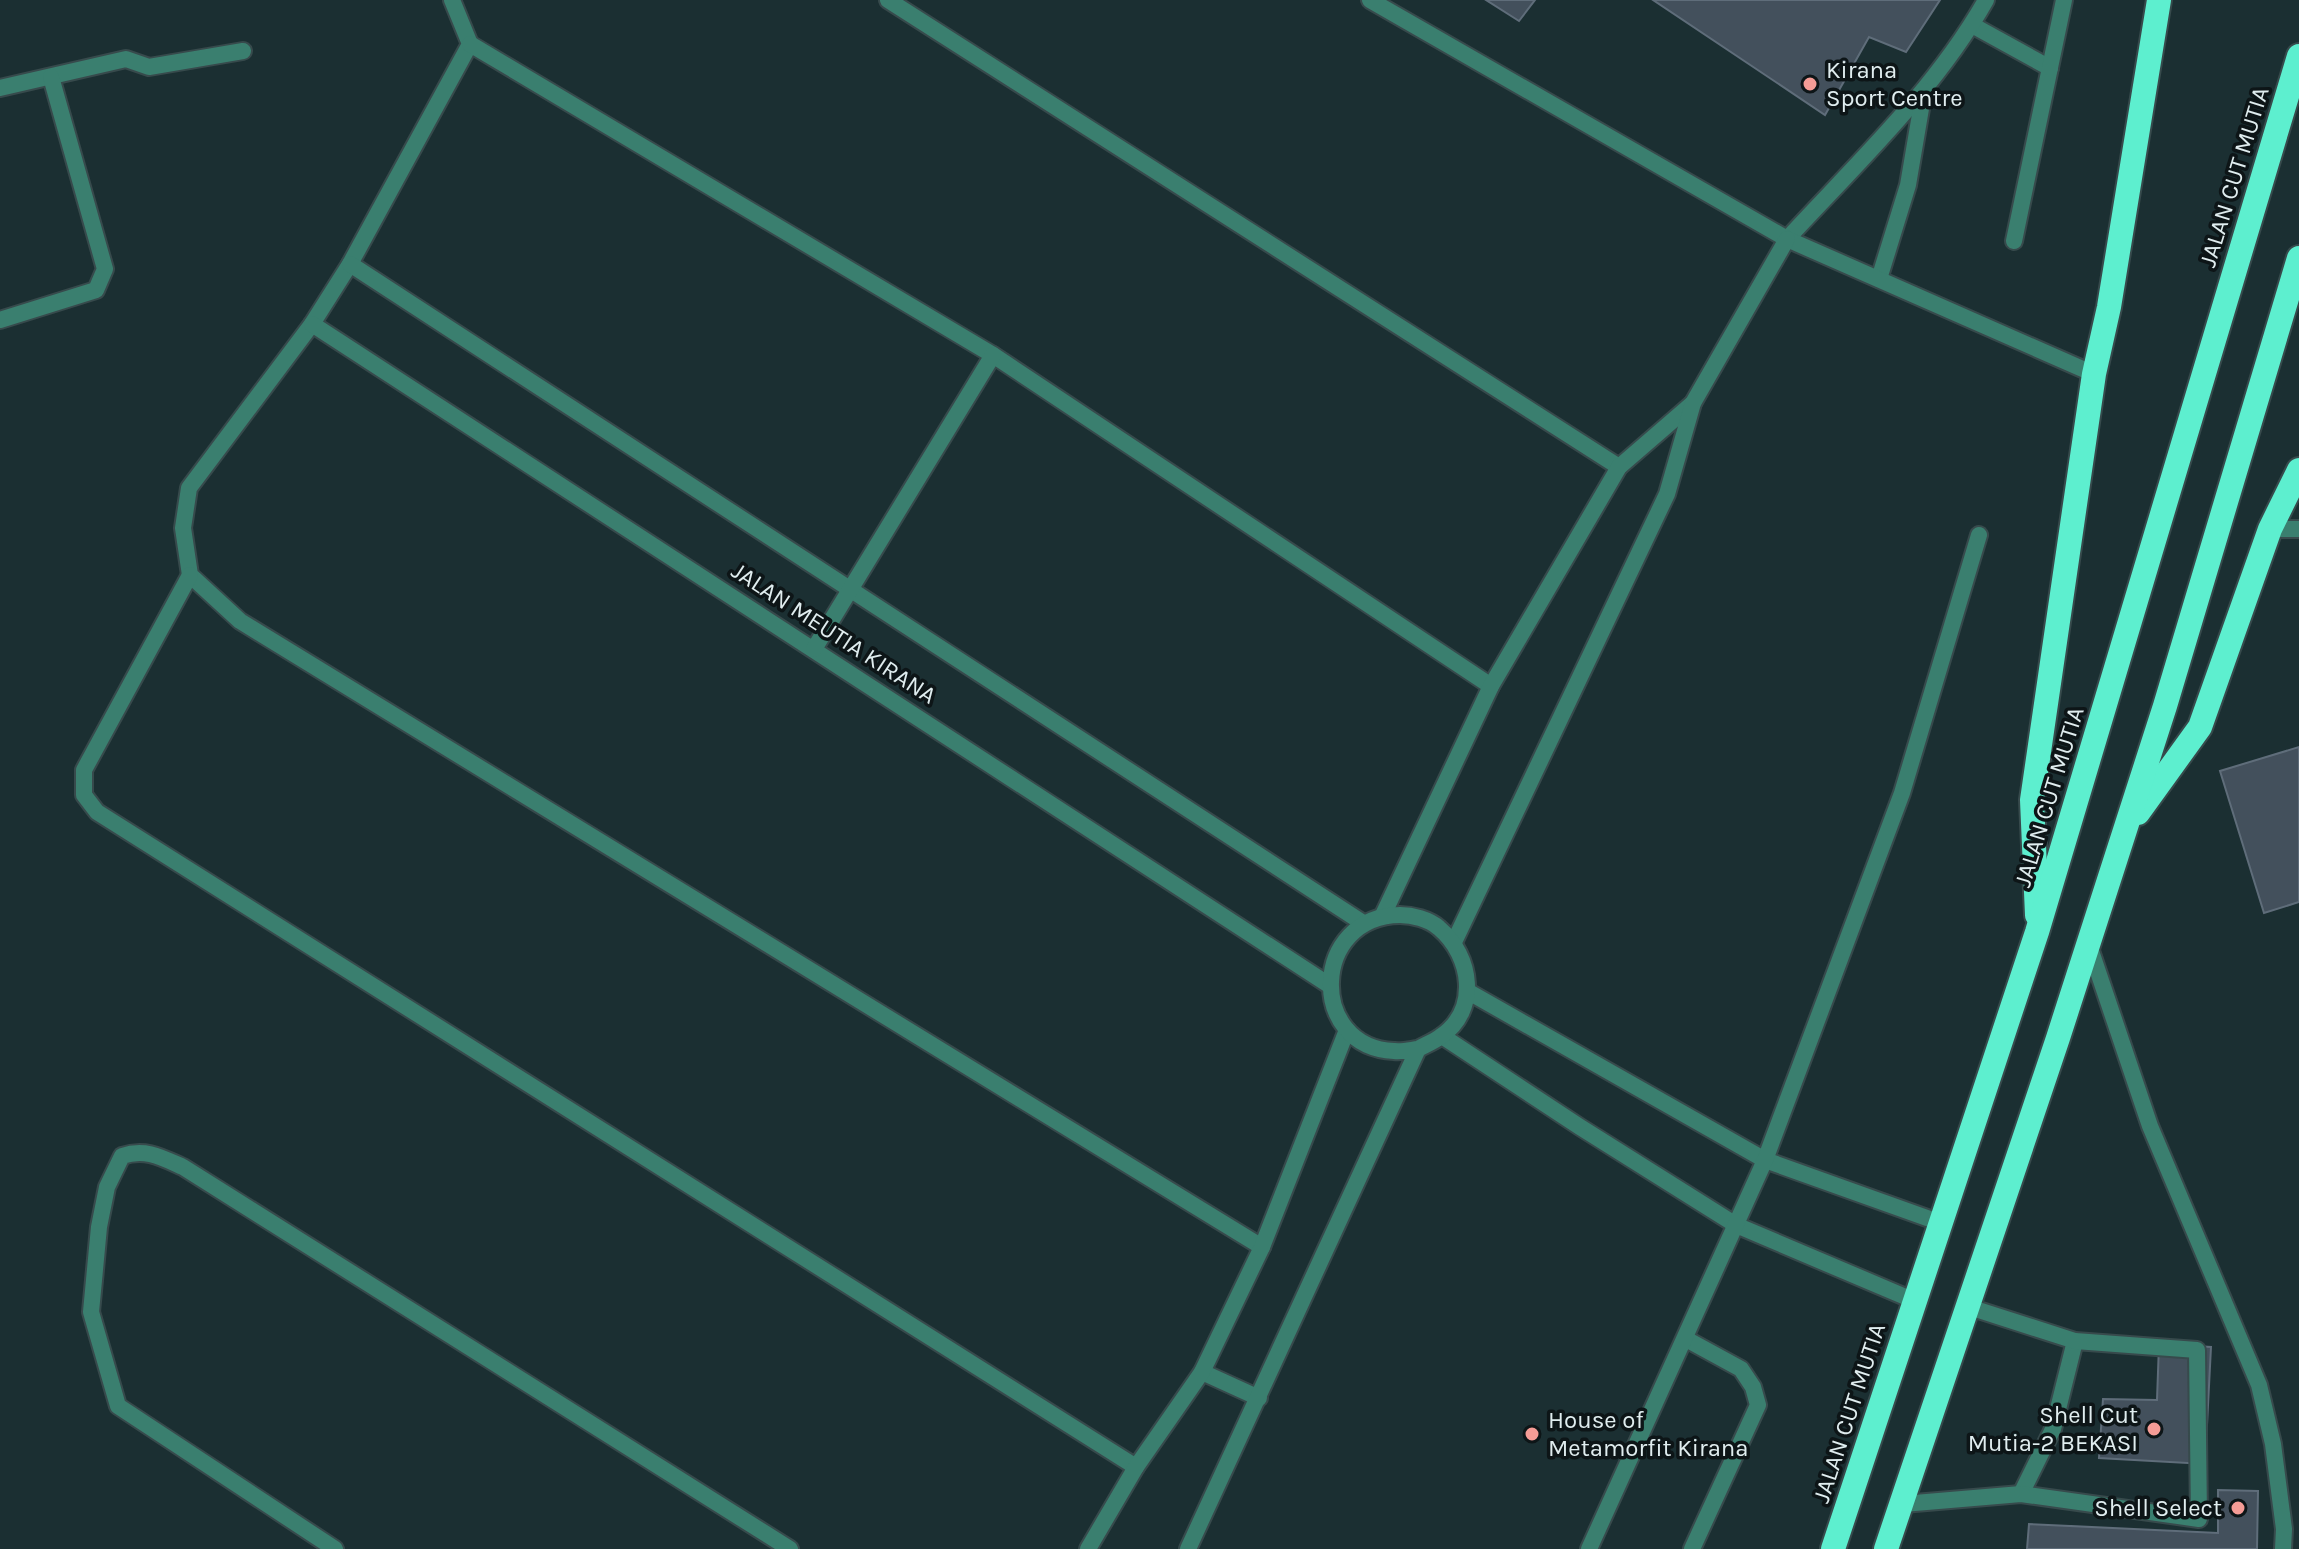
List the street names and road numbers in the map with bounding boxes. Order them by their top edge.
street label: JALAN CUT MUTIA [2193,83,2275,271]
street label: JALAN MEUTIA KIRANA [726,556,942,710]
street label: JALAN CUT MUTIA [2008,703,2090,891]
street label: JALAN CUT MUTIA [1807,1319,1891,1506]

